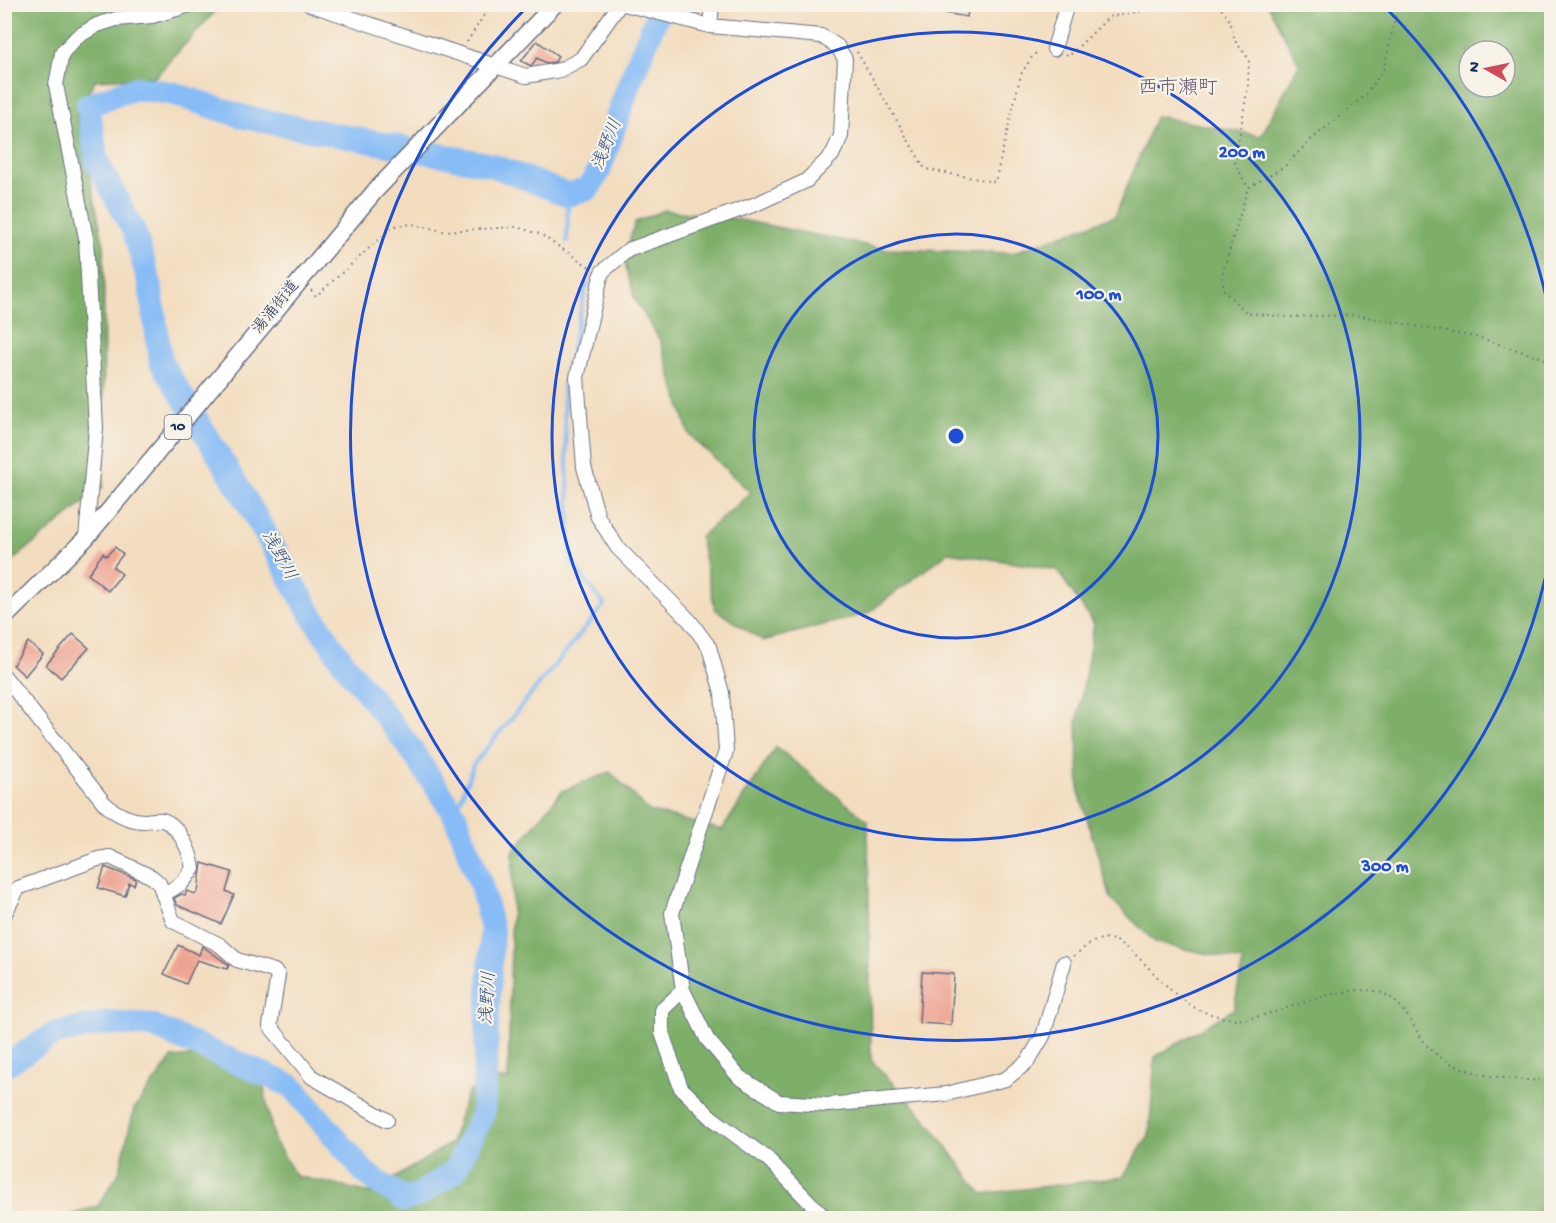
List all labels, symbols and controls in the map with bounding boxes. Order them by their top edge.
north arrow [1457,39,1517,99]
text: N [1465,60,1486,74]
district label: 西市瀬町 [1138,77,1218,101]
water label: 浅野川 [587,116,628,174]
text: 200 m [1219,143,1265,164]
street label: 湯涌街道 [249,277,305,339]
text: 100 m [1076,285,1122,306]
road number: 10 [164,415,192,439]
centre of rings [946,426,966,446]
water label: 浅野川 [256,527,301,585]
text: 300 m [1361,857,1409,878]
water label: 浅野川 [476,970,501,1026]

